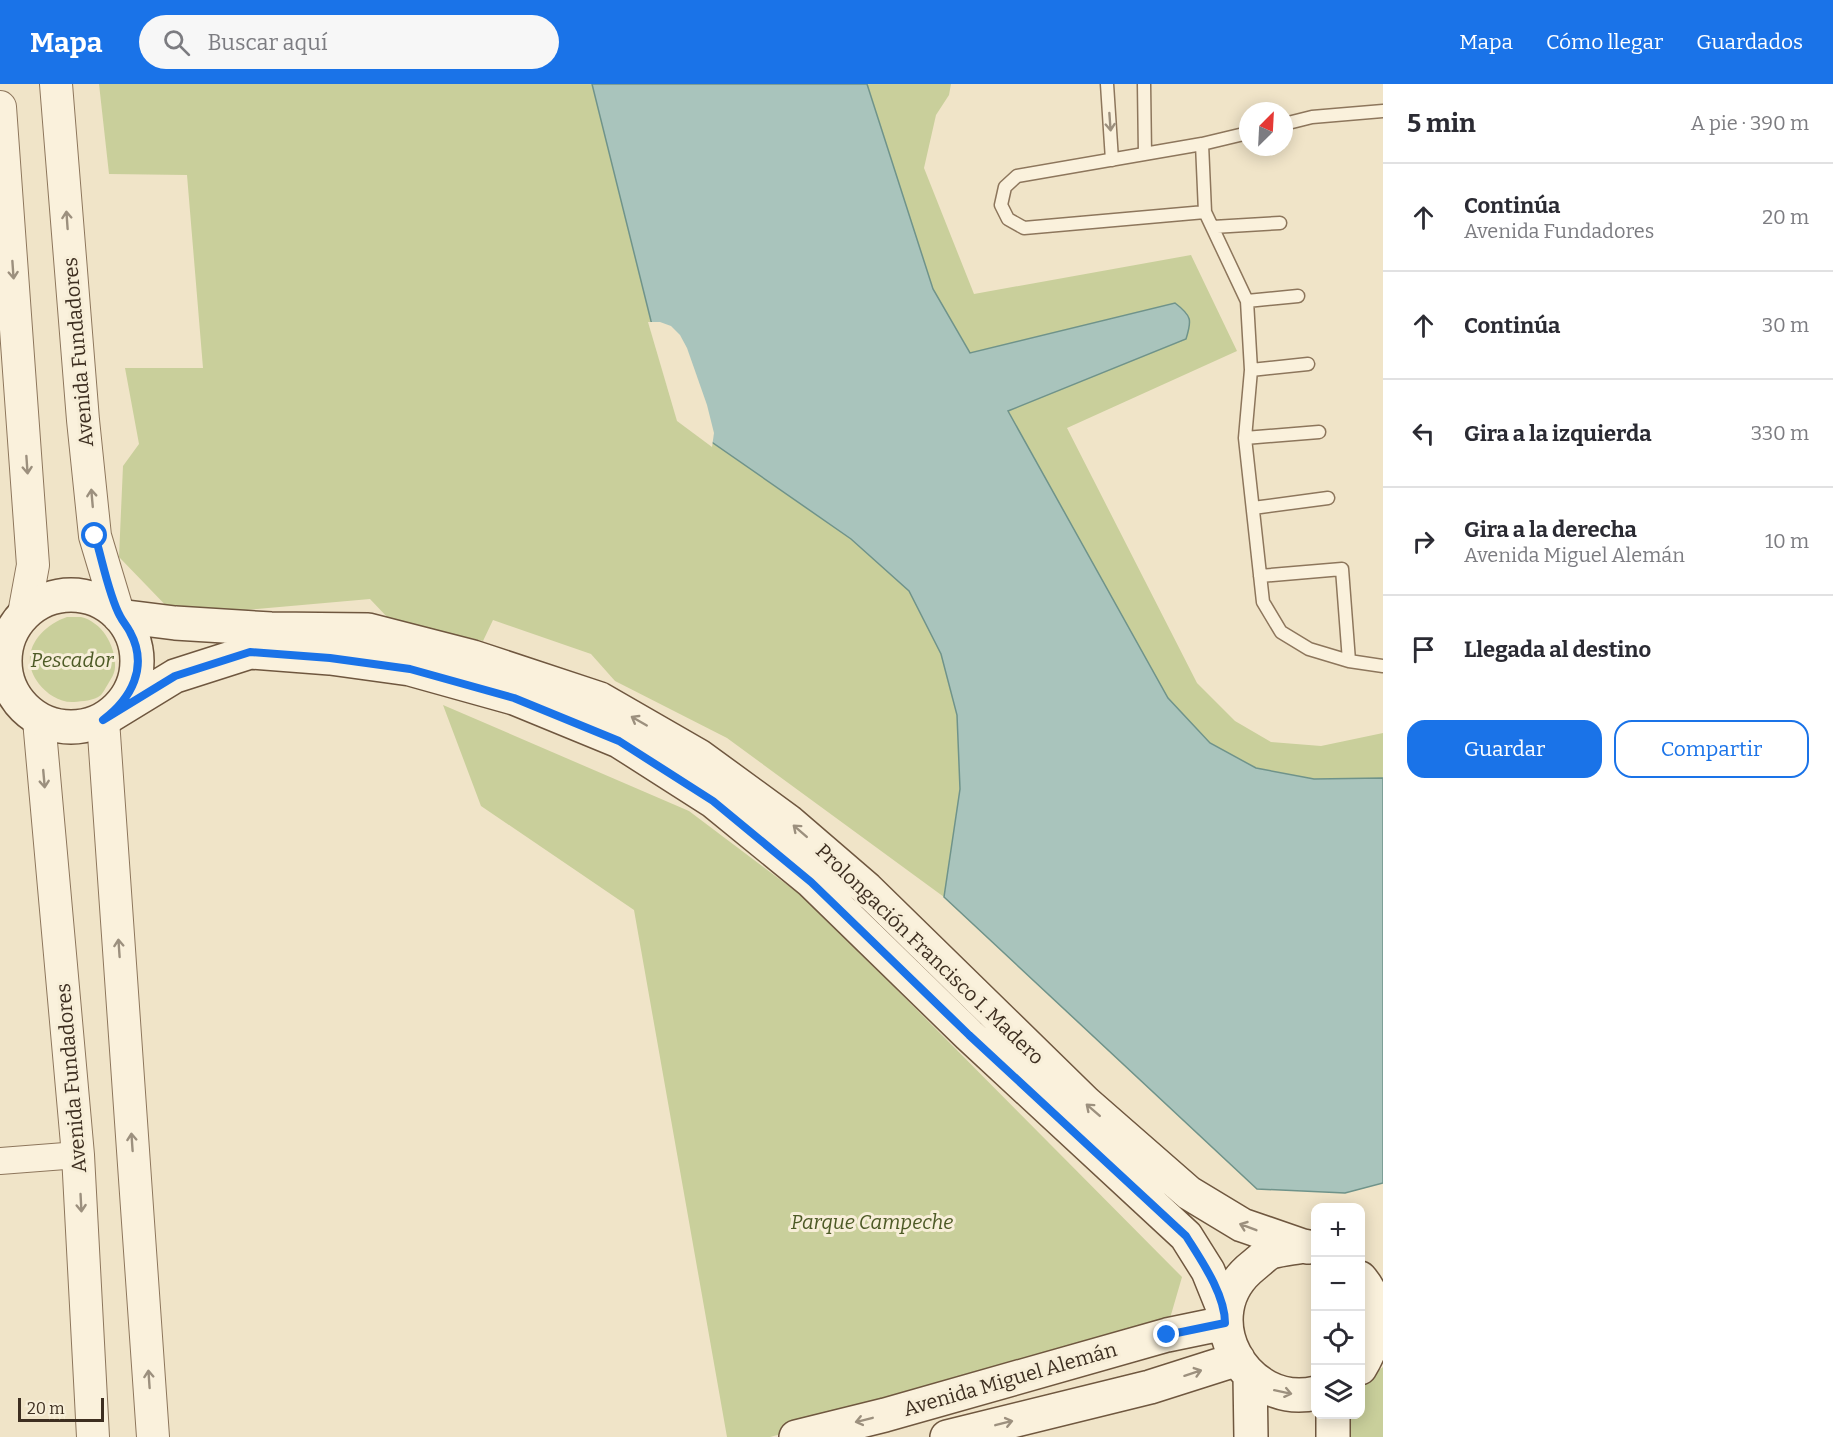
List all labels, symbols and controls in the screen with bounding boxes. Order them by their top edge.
search box [139,15,559,69]
text: Mapa [30,26,103,59]
icon: search [160,26,193,59]
text: Buscar aquí [208,29,327,56]
text: Mapa [1459,29,1513,55]
text: Cómo llegar [1546,29,1663,55]
text: Guardados [1696,29,1803,55]
north arrow [1239,102,1293,156]
text: 5 min [1407,108,1476,139]
text: A pie · 390 m [1691,111,1809,135]
one-way arrow [1104,112,1115,132]
text: Continúa [1464,192,1560,219]
icon: ahead [1407,201,1440,234]
text: 20 m [1762,205,1809,229]
one-way arrow [61,211,72,231]
text: Avenida Fundadores [1464,219,1654,243]
street label: Avenida Fundadores [58,256,98,448]
one-way arrow [7,260,18,280]
icon: ahead [1407,309,1440,342]
text: Continúa [1464,312,1560,339]
text: 30 m [1762,313,1809,337]
icon: left [1407,417,1440,450]
text: Gira a la izquierda [1464,420,1652,447]
text: 330 m [1751,421,1809,445]
one-way arrow [21,454,32,474]
one-way arrow [86,489,97,508]
text: Gira a la derecha [1464,516,1637,543]
route start [81,522,107,548]
icon: right [1407,525,1440,558]
text: 10 m [1765,529,1809,553]
text: Avenida Miguel Alemán [1464,543,1685,567]
icon: arrive [1407,633,1440,666]
text: Llegada al destino [1464,636,1651,663]
park label: Pescador [31,648,114,672]
one-way arrow [631,715,648,727]
button: Guardar [1407,720,1602,778]
button: Compartir [1614,720,1809,778]
one-way arrow [39,768,50,788]
one-way arrow [793,824,808,838]
street label: Prolongación Francisco I. Madero [811,839,1049,1069]
one-way arrow [113,938,124,958]
street label: Avenida Fundadores [51,982,91,1174]
one-way arrow [1086,1103,1101,1117]
one-way arrow [127,1133,138,1153]
one-way arrow [75,1193,86,1213]
map controls [1311,1203,1365,1419]
button: + [1311,1203,1365,1257]
park label: Parque Campeche [791,1210,953,1234]
one-way arrow [1239,1220,1258,1231]
button: − [1311,1257,1365,1311]
button: locate [1311,1311,1365,1365]
route end [1153,1321,1179,1347]
street label: Avenida Miguel Alemán [901,1337,1120,1421]
button: layers [1311,1365,1365,1419]
one-way arrow [1183,1367,1202,1378]
one-way arrow [143,1369,154,1389]
one-way arrow [1273,1387,1292,1398]
scale bar [18,1395,104,1422]
text: 20 m [27,1399,64,1418]
one-way arrow [855,1414,874,1426]
one-way arrow [994,1416,1013,1428]

